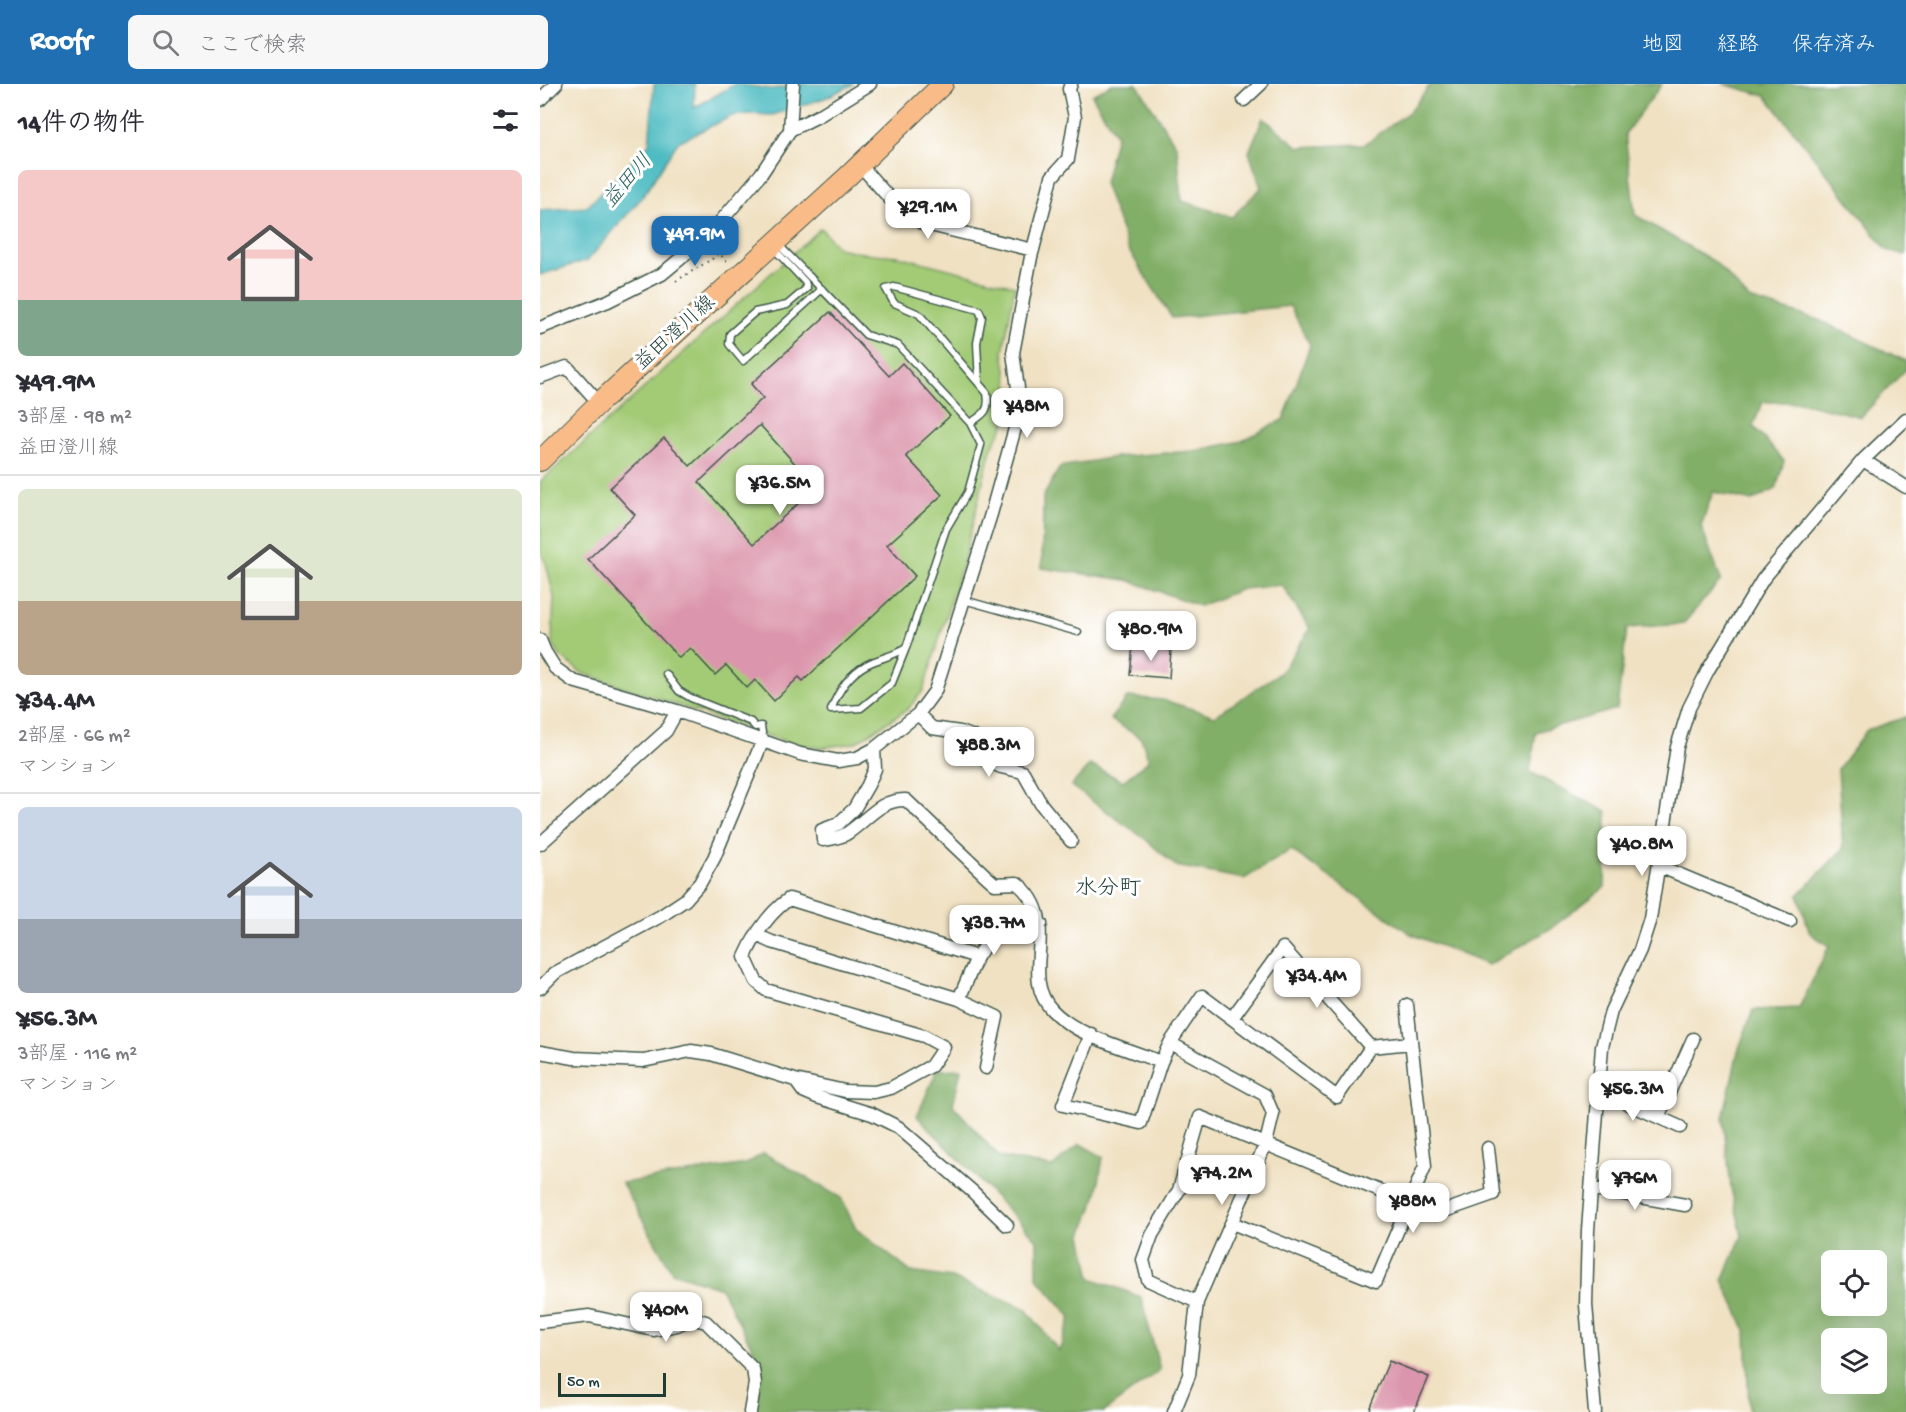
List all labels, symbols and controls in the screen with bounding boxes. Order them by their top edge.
search box [128,15,548,69]
text: Roofr [30,26,92,59]
icon: search [149,26,182,59]
text: ここで検索 [197,34,307,60]
text: 地図 [1642,34,1684,59]
text: 経路 [1717,34,1759,59]
text: 保存済み [1792,34,1876,59]
icon: filters [489,104,522,137]
text: 14件の物件 [18,110,145,141]
water label: 益田川 [598,149,659,214]
pin: ¥29.1M [879,189,977,240]
text: ¥29.1M [899,197,957,220]
icon: home [216,209,324,317]
pin: ¥49.9M [646,216,744,267]
text: ¥49.9M [666,224,724,247]
street label: 益田澄川線 [630,291,721,376]
text: ¥49.9M [18,368,95,399]
pin: ¥48M [991,388,1063,439]
text: ¥48M [1005,396,1049,419]
text: 3部屋 · 98 m² [18,407,132,430]
text: 益田澄川線 [18,438,118,461]
pin: ¥36.5M [731,465,829,516]
text: ¥36.5M [750,473,810,496]
icon: home [216,528,324,636]
pin: ¥80.9M [1102,611,1200,662]
text: ¥80.9M [1120,619,1182,642]
text: ¥34.4M [18,687,94,718]
text: 2部屋 · 66 m² [18,726,131,749]
pin: ¥88.3M [940,727,1038,778]
text: ¥88.3M [958,735,1020,758]
text: マンション [18,757,117,780]
pin: ¥40.8M [1593,826,1691,877]
text: ¥40.8M [1611,834,1673,857]
icon: home [216,846,324,954]
district label: 水分町 [1075,876,1141,903]
pin: ¥38.7M [945,905,1043,956]
text: ¥38.7M [963,913,1025,936]
pin: ¥34.4M [1268,958,1366,1009]
text: ¥34.4M [1288,966,1346,989]
text: ¥56.3M [18,1005,97,1036]
text: 3部屋 · 116 m² [18,1044,137,1067]
pin: ¥56.3M [1584,1071,1682,1122]
text: マンション [18,1075,117,1098]
text: ¥56.3M [1603,1079,1663,1102]
pin: ¥74.2M [1173,1155,1271,1206]
pin: ¥76M [1599,1160,1671,1211]
text: ¥74.2M [1192,1163,1252,1186]
text: ¥76M [1613,1168,1657,1191]
pin: ¥88M [1377,1183,1449,1234]
text: ¥88M [1390,1191,1436,1214]
map controls [1821,1250,1887,1394]
button: locate [1821,1250,1887,1316]
pin: ¥40M [630,1292,702,1343]
text: ¥40M [644,1300,688,1323]
button: layers [1821,1328,1887,1394]
scale bar [558,1370,666,1398]
text: 50 m [567,1374,600,1393]

